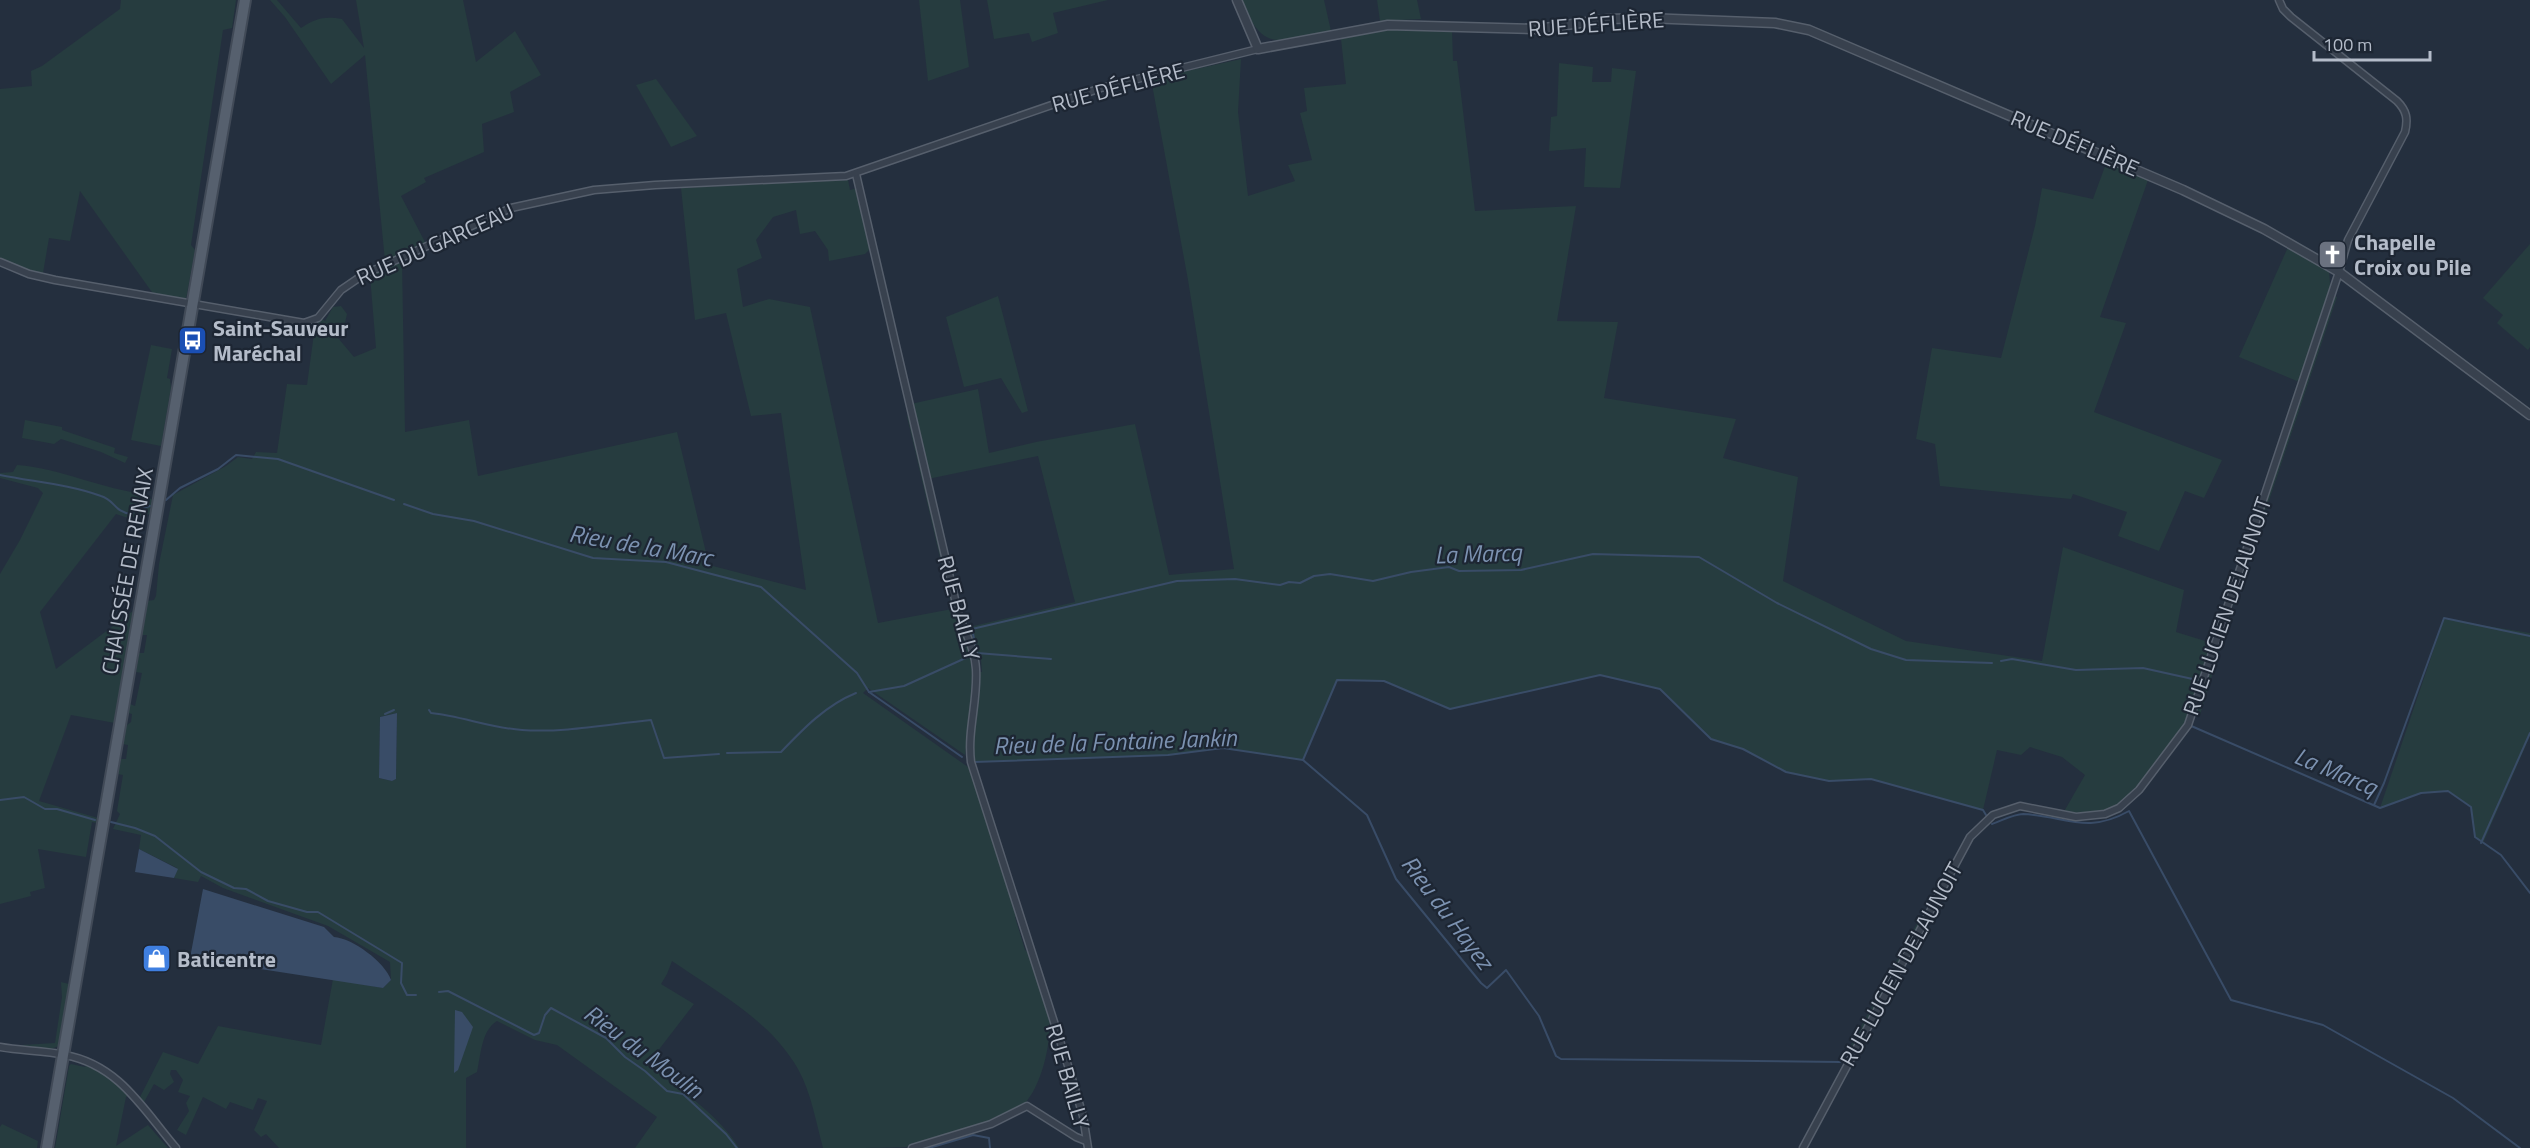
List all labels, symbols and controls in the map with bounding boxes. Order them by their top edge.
street label: RUE DÉFLIÈRE [1527,2,1665,46]
scale bar [2314,24,2430,62]
text: 100 m [2323,31,2372,58]
street label: RUE DÉFLIÈRE [1048,53,1188,121]
street label: RUE DÉFLIÈRE [2006,101,2144,185]
street label: RUE DU GARCEAU [351,194,519,294]
place label: Chapelle Croix ou Pile [2354,225,2471,284]
church icon: Chapelle Croix ou Pile [2317,239,2349,271]
place label: Saint-Sauveur Maréchal [213,311,348,370]
bus stop icon: Saint-Sauveur Maréchal [176,325,208,357]
street label: CHAUSSÉE DE RENAIX [92,465,162,677]
street label: RUE LUCIEN DELAUNOIT [2174,492,2280,720]
water label: Rieu de la Marc [566,515,718,576]
water label: La Marcq [1434,533,1524,573]
street label: RUE BAILLY [929,552,989,664]
water label: Rieu de la Fontaine Jankin [993,719,1238,763]
water label: La Marcq [2289,737,2385,805]
water label: Rieu du Hayez [1393,847,1504,978]
street label: RUE LUCIEN DELAUNOIT [1831,855,1972,1072]
place label: Baticentre [177,942,276,976]
shop icon: Baticentre [140,943,172,975]
water label: Rieu du Moulin [577,995,712,1107]
street label: RUE BAILLY [1037,1020,1099,1133]

